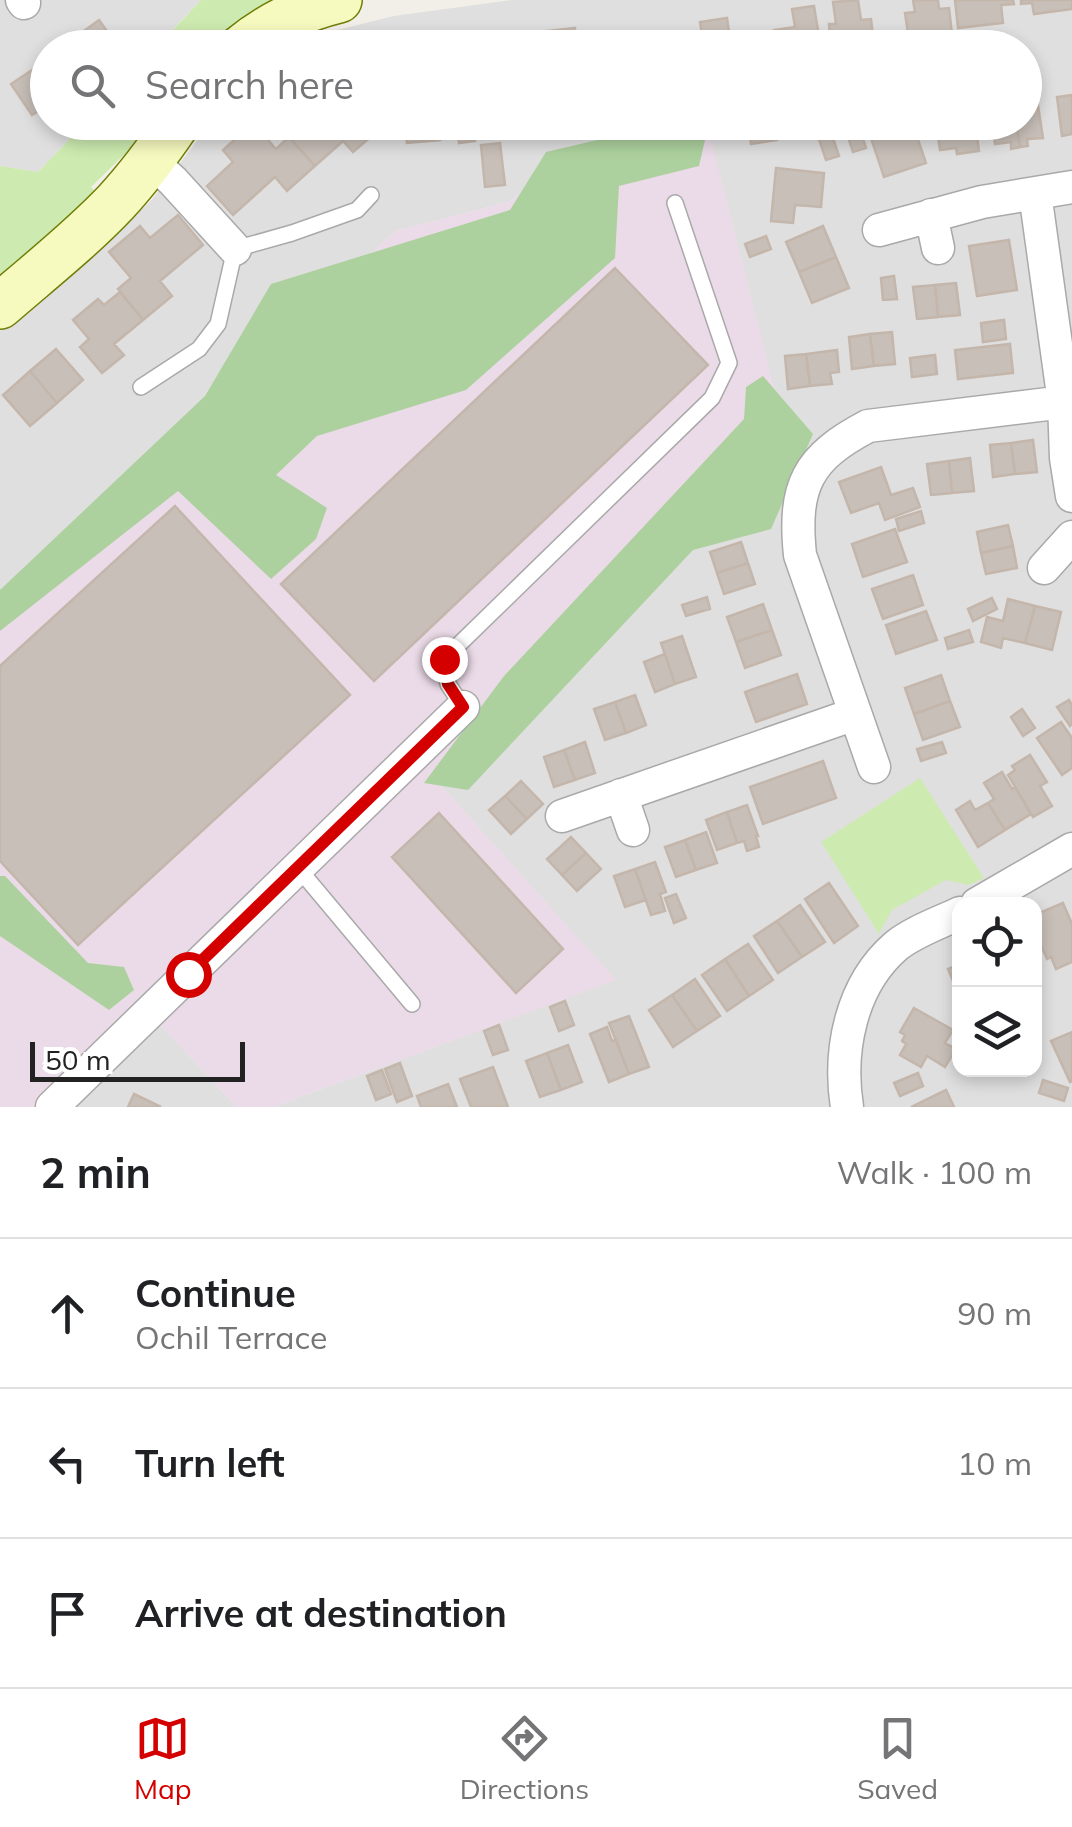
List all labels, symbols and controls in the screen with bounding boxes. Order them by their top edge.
search box [30,30,1042,140]
icon: search [65,58,120,113]
text: Search here [145,61,354,109]
route end [422,637,468,683]
map controls [952,897,1042,1077]
button: locate [952,897,1042,987]
route start [166,952,212,998]
button: layers [952,987,1042,1077]
scale bar [30,1037,245,1082]
text: 50 m [45,1042,111,1077]
text: 2 min [40,1146,151,1199]
text: Walk · 100 m [837,1152,1032,1192]
text: Continue [135,1269,296,1317]
icon: ahead [40,1286,95,1341]
text: 90 m [957,1293,1032,1333]
text: Ochil Terrace [135,1317,327,1357]
icon: left [40,1436,95,1491]
text: Turn left [135,1439,285,1487]
text: 10 m [957,1443,1032,1483]
icon: arrive [40,1586,95,1641]
text: Arrive at destination [135,1589,507,1637]
tab: Map [134,1711,192,1806]
tab: Directions [460,1711,589,1806]
tab: Saved [857,1711,938,1806]

